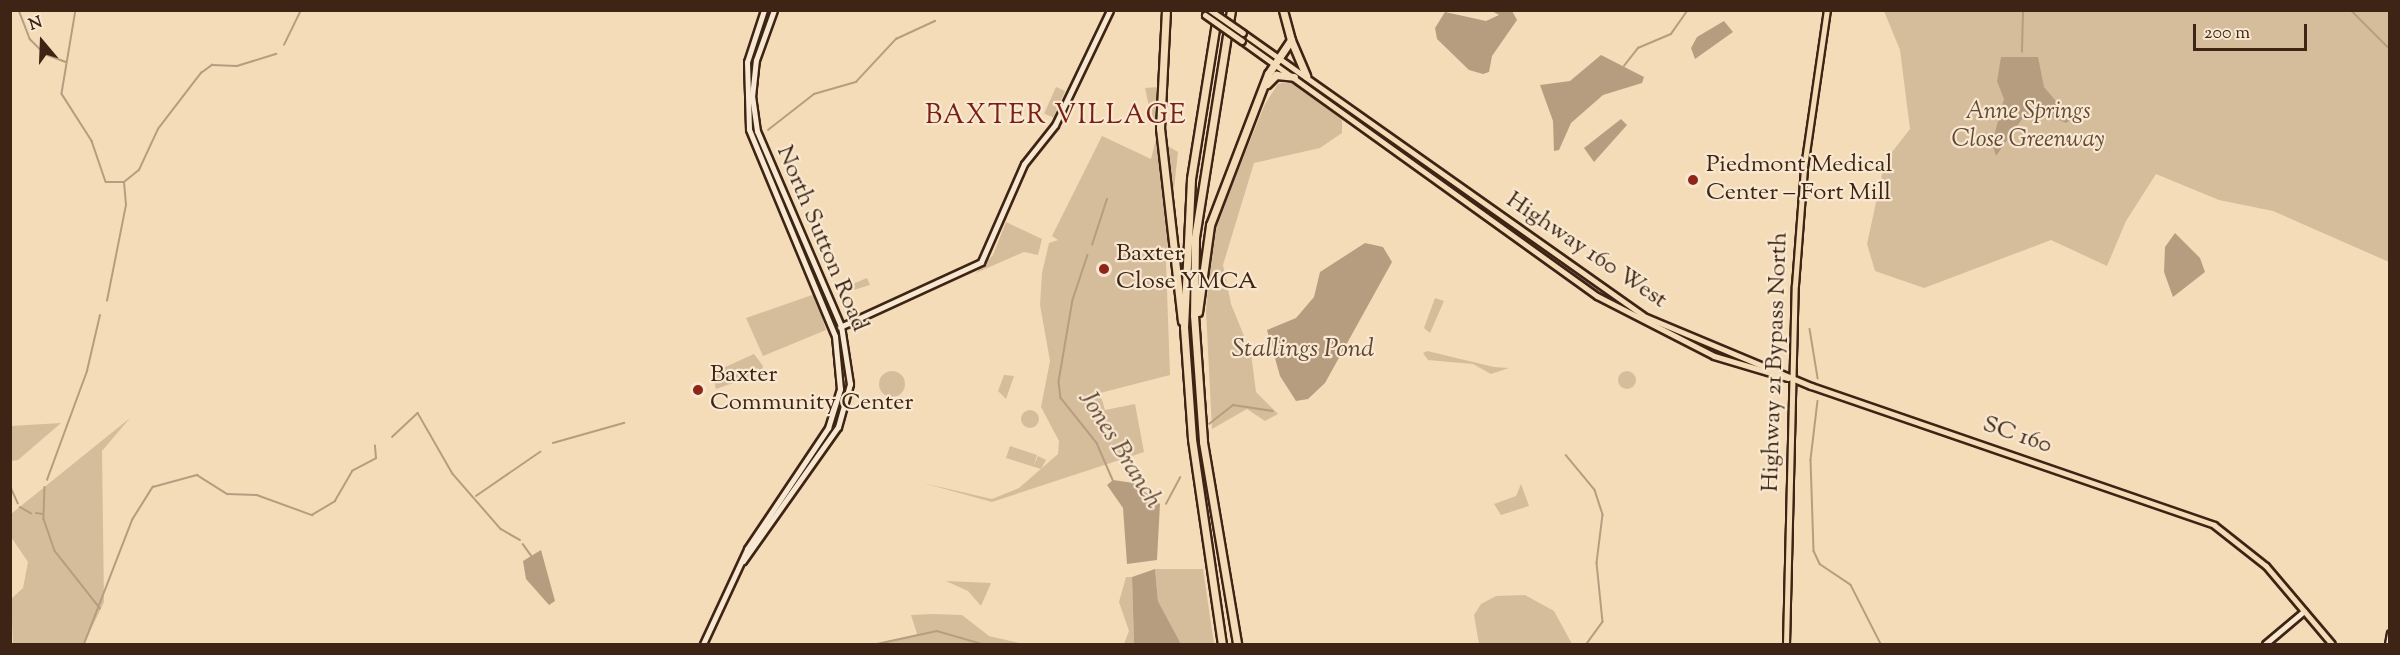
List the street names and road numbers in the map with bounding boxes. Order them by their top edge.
street label: North Sutton Road [769,142,873,336]
street label: Highway 160 West [1500,186,1672,316]
street label: Highway 21 Bypass North [1757,231,1795,493]
street label: SC 160 [1978,411,2056,461]

